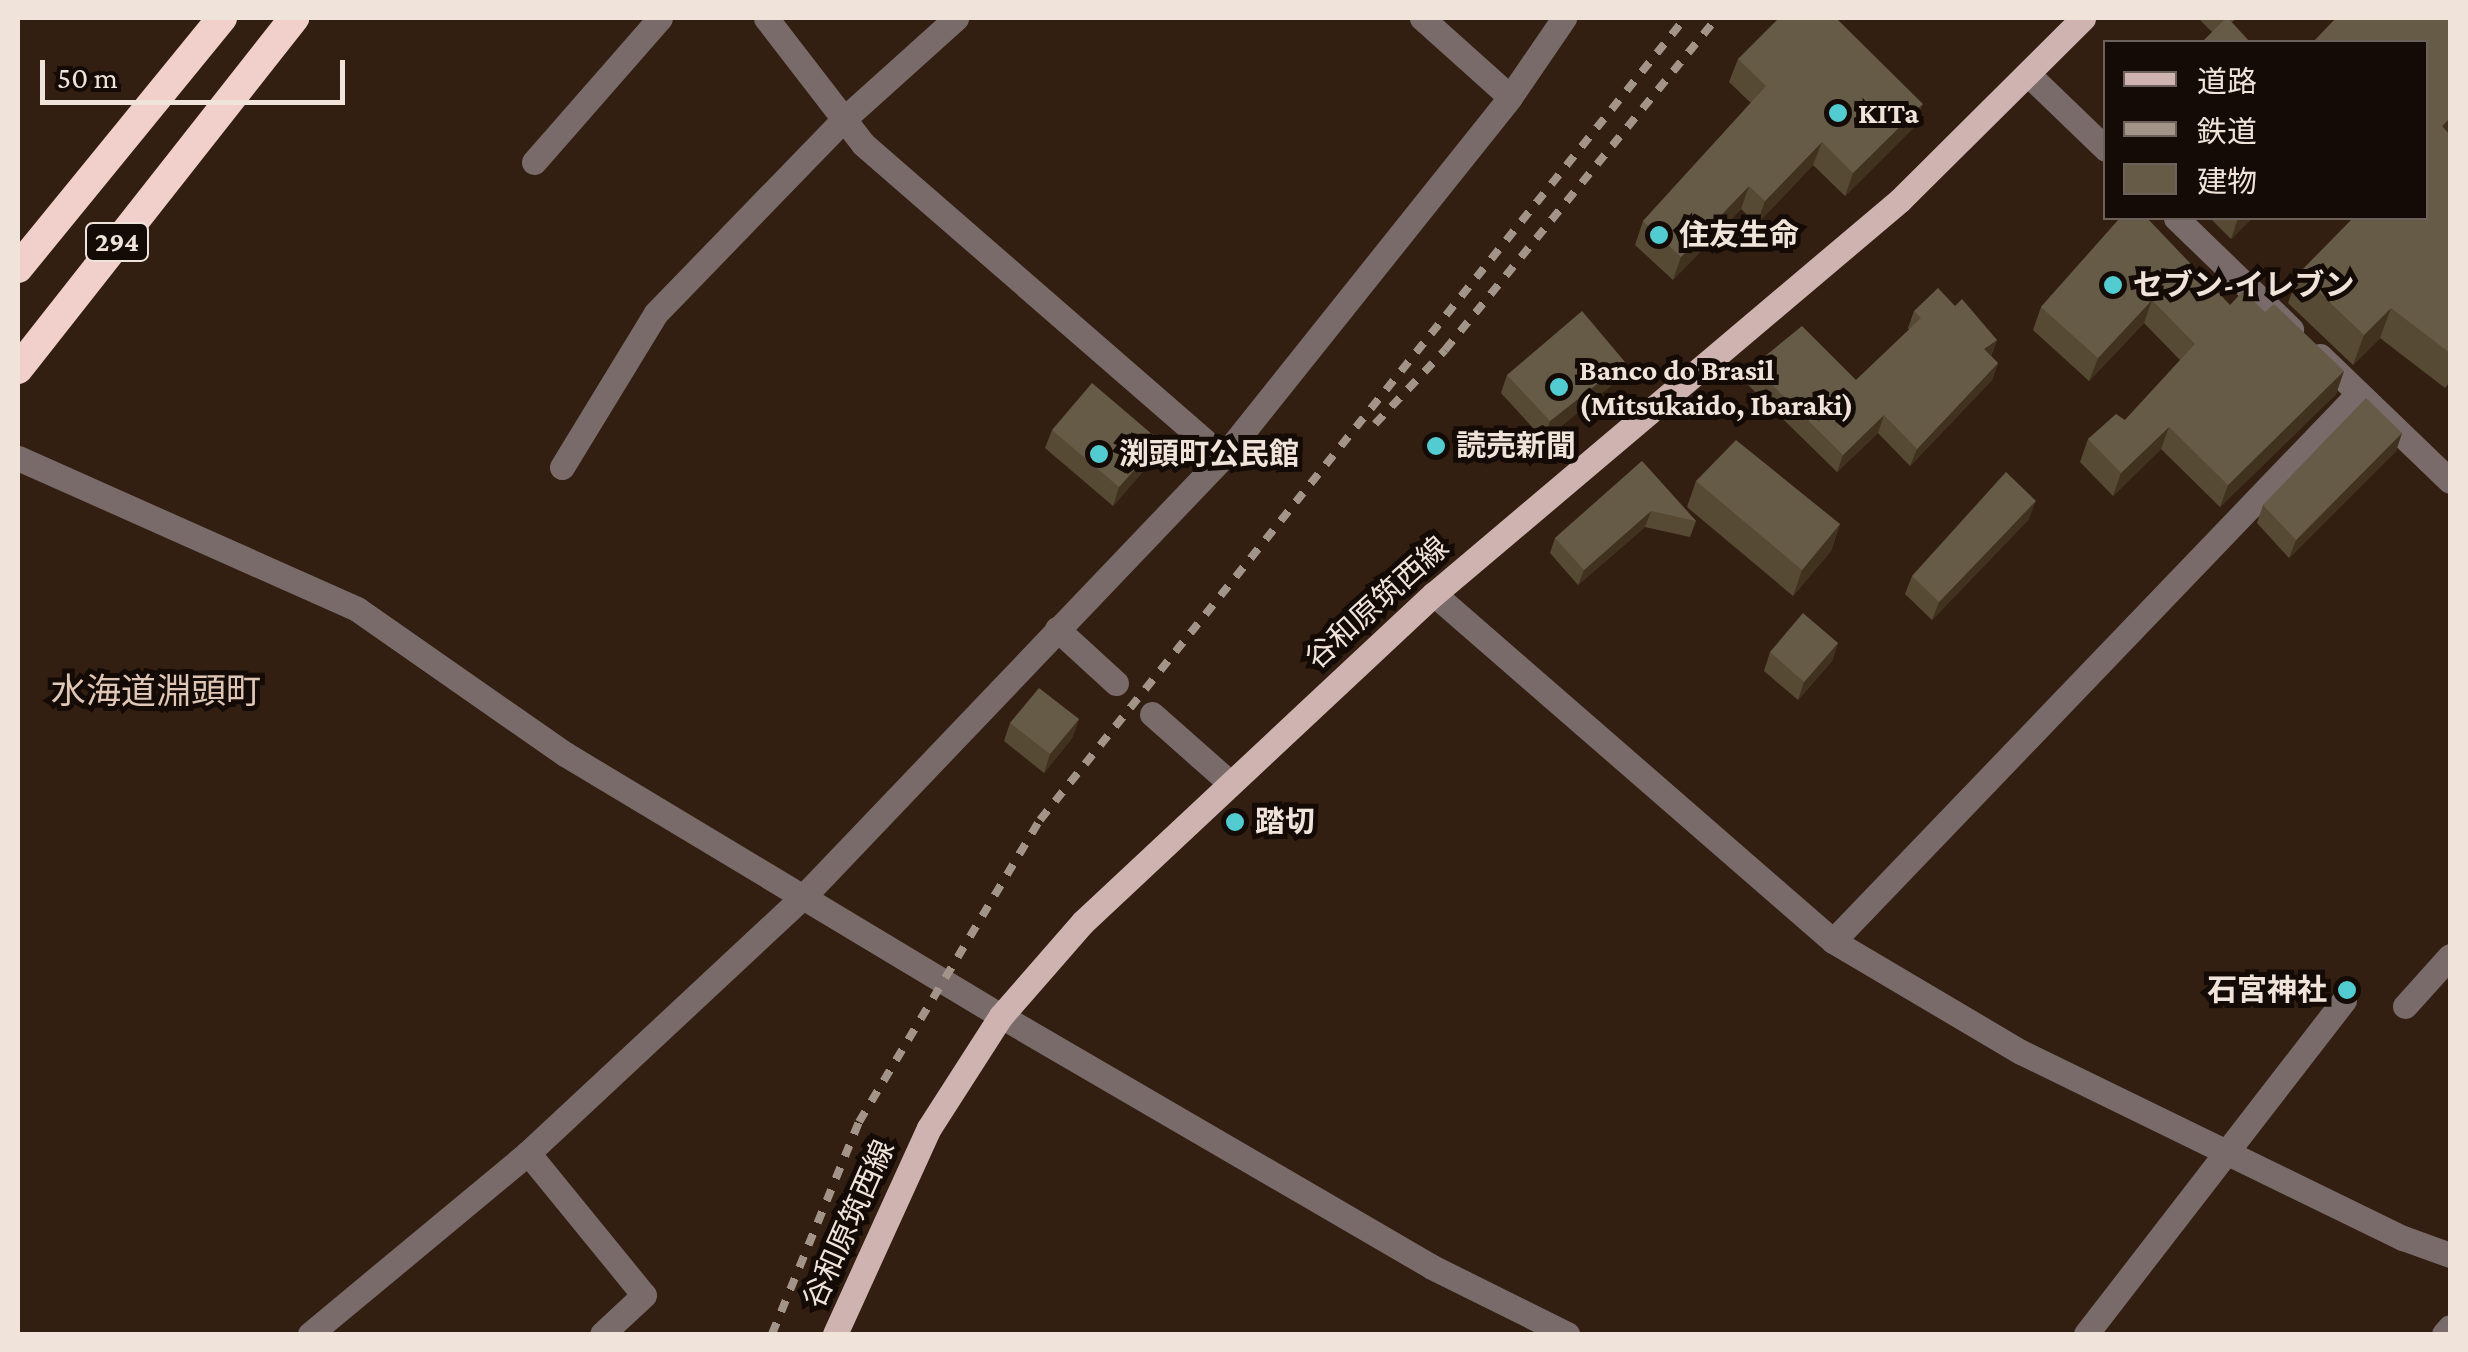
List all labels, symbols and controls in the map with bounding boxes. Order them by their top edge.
scale bar [45,40,350,102]
legend [2103,40,2428,220]
text: 50 m [57,61,118,94]
text: 道路 [2197,65,2257,98]
place label: KITa [1858,95,1919,131]
marker: KITa [1827,102,1849,124]
text: 鉄道 [2197,115,2257,148]
text: 建物 [2197,165,2257,198]
place label: 住友生命 [1679,217,1799,253]
road number: 294 [84,219,150,265]
marker: 住友生命 [1648,224,1670,246]
place label: セブン-イレブン [2133,267,2354,303]
marker: セブン-イレブン [2102,274,2124,296]
place label: Banco do Brasil (Mitsukaido, Ibaraki) [1579,352,1854,422]
marker: Banco do Brasil (Mitsukaido, Ibaraki) [1548,376,1570,398]
place label: 読売新聞 [1456,428,1576,464]
marker: 読売新聞 [1425,435,1447,457]
place label: 渕頭町公民館 [1119,436,1299,472]
marker: 渕頭町公民館 [1088,443,1110,465]
street label: 谷和原筑西線 [1298,529,1456,677]
district label: 水海道淵頭町 [51,671,261,713]
place label: 踏切 [1255,804,1315,840]
marker: 踏切 [1224,811,1246,833]
place label: 石宮神社 [2207,972,2327,1008]
marker: 石宮神社 [2336,979,2358,1001]
street label: 谷和原筑西線 [796,1134,902,1314]

